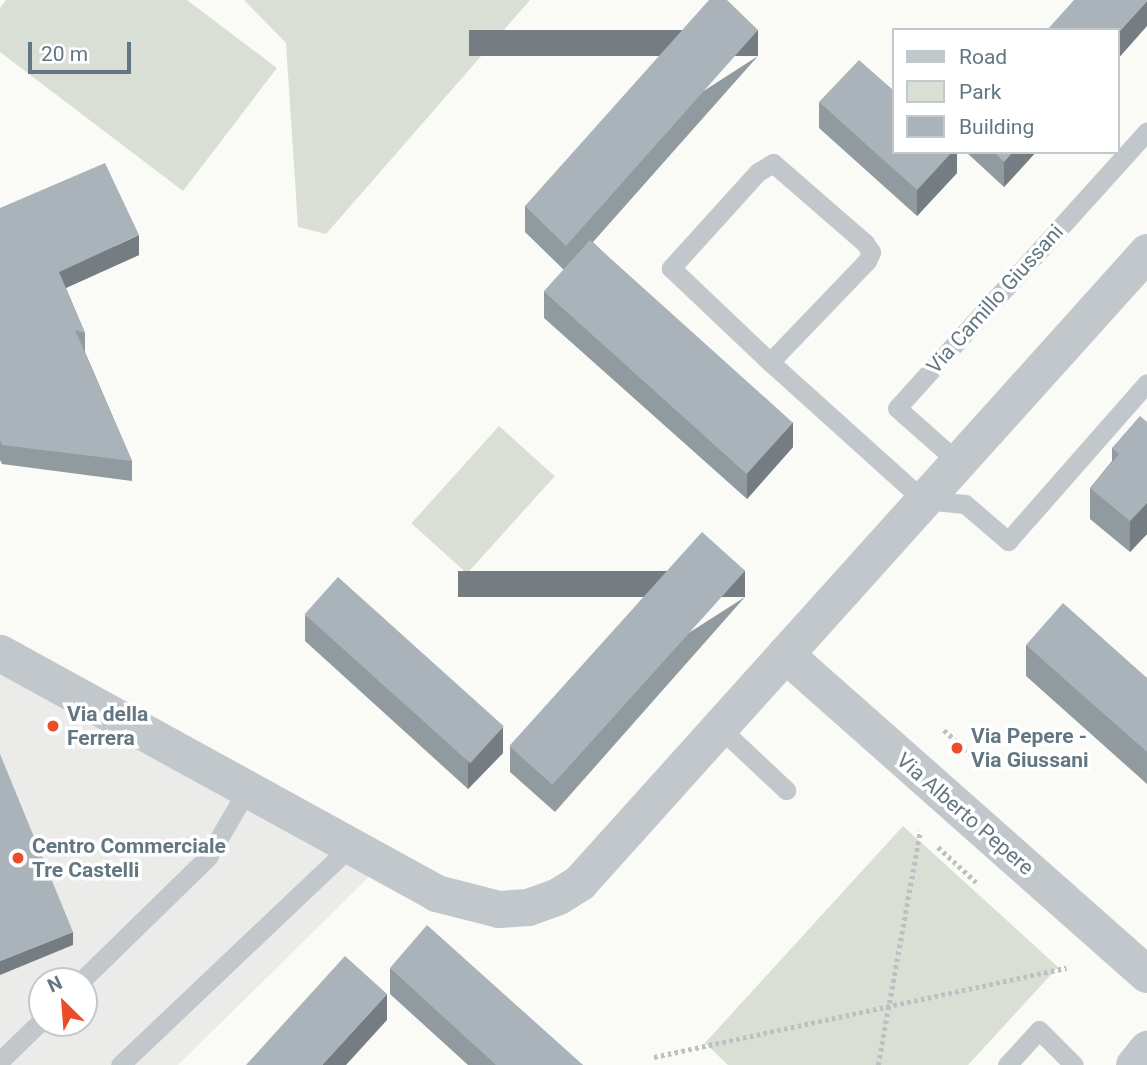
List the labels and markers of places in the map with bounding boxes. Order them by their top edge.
place label: Via della Ferrera [67,701,148,751]
marker: Via della Ferrera [45,718,61,734]
place label: Via Pepere - Via Giussani [971,723,1089,773]
marker: Via Pepere - Via Giussani [949,740,965,756]
place label: Centro Commerciale Tre Castelli [32,833,226,883]
marker: Centro Commerciale Tre Castelli [10,850,26,866]

